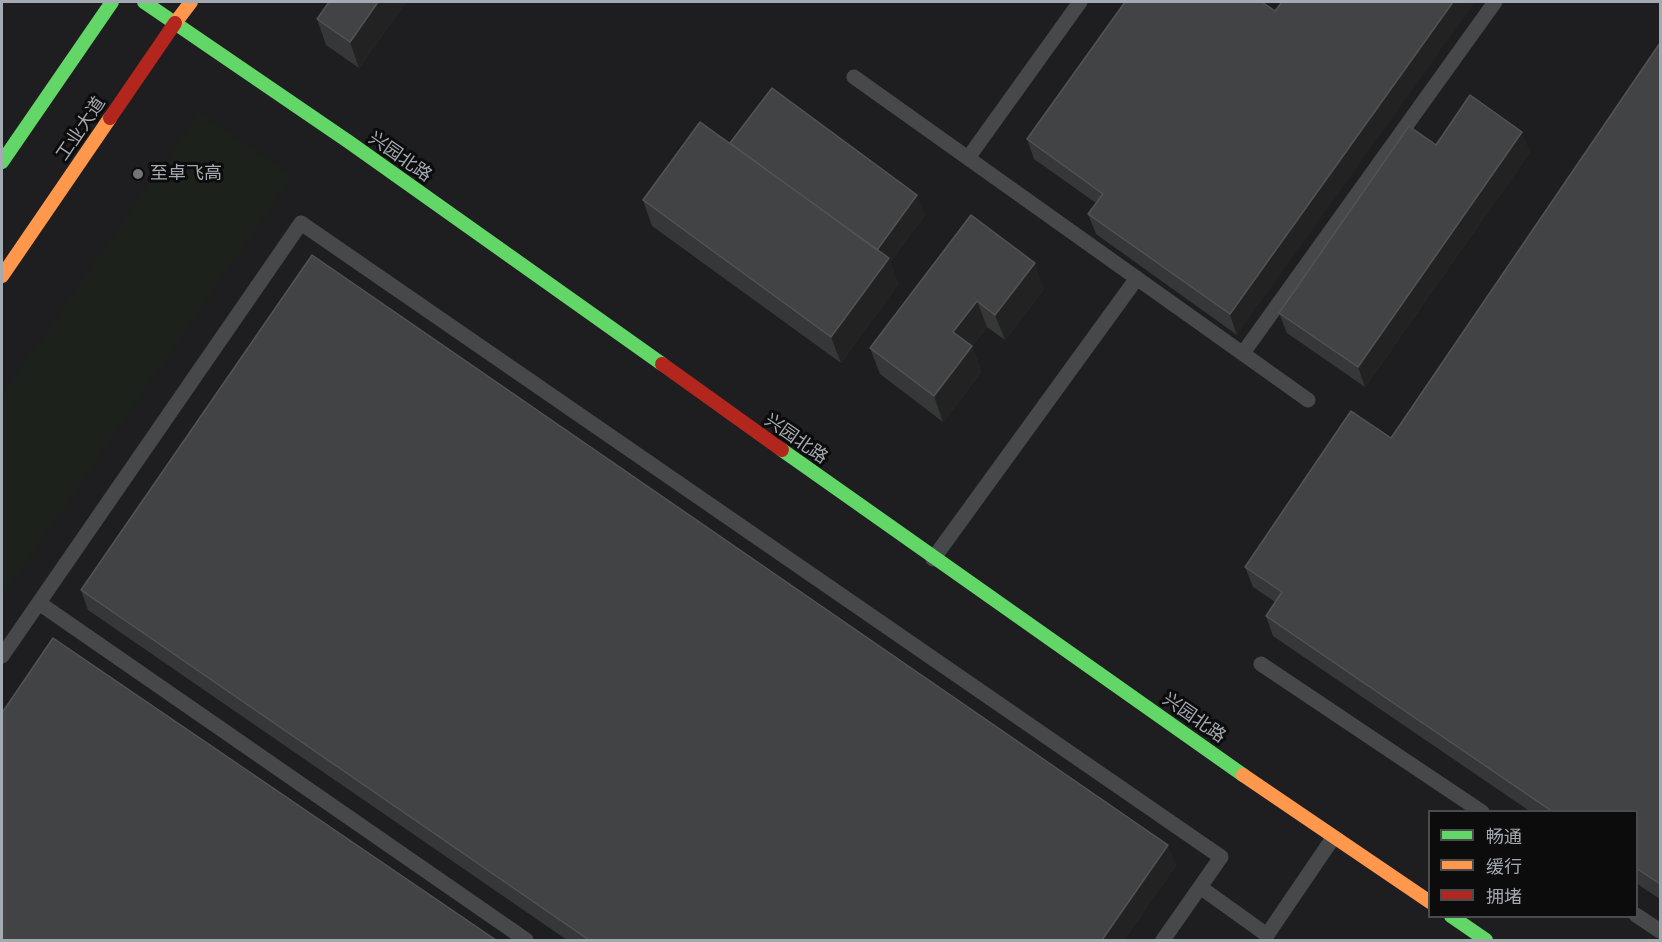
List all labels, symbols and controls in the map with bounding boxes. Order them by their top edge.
street label: 工业大道 [52,93,110,165]
street label: 兴园北路 [364,128,436,186]
place label: 至卓飞高 [150,163,222,185]
marker: 至卓飞高 [131,167,145,181]
street label: 兴园北路 [760,410,832,468]
street label: 兴园北路 [1158,689,1230,747]
legend [1428,810,1638,918]
text: 畅通 [1486,825,1522,848]
text: 缓行 [1486,855,1522,878]
text: 拥堵 [1486,885,1522,908]

